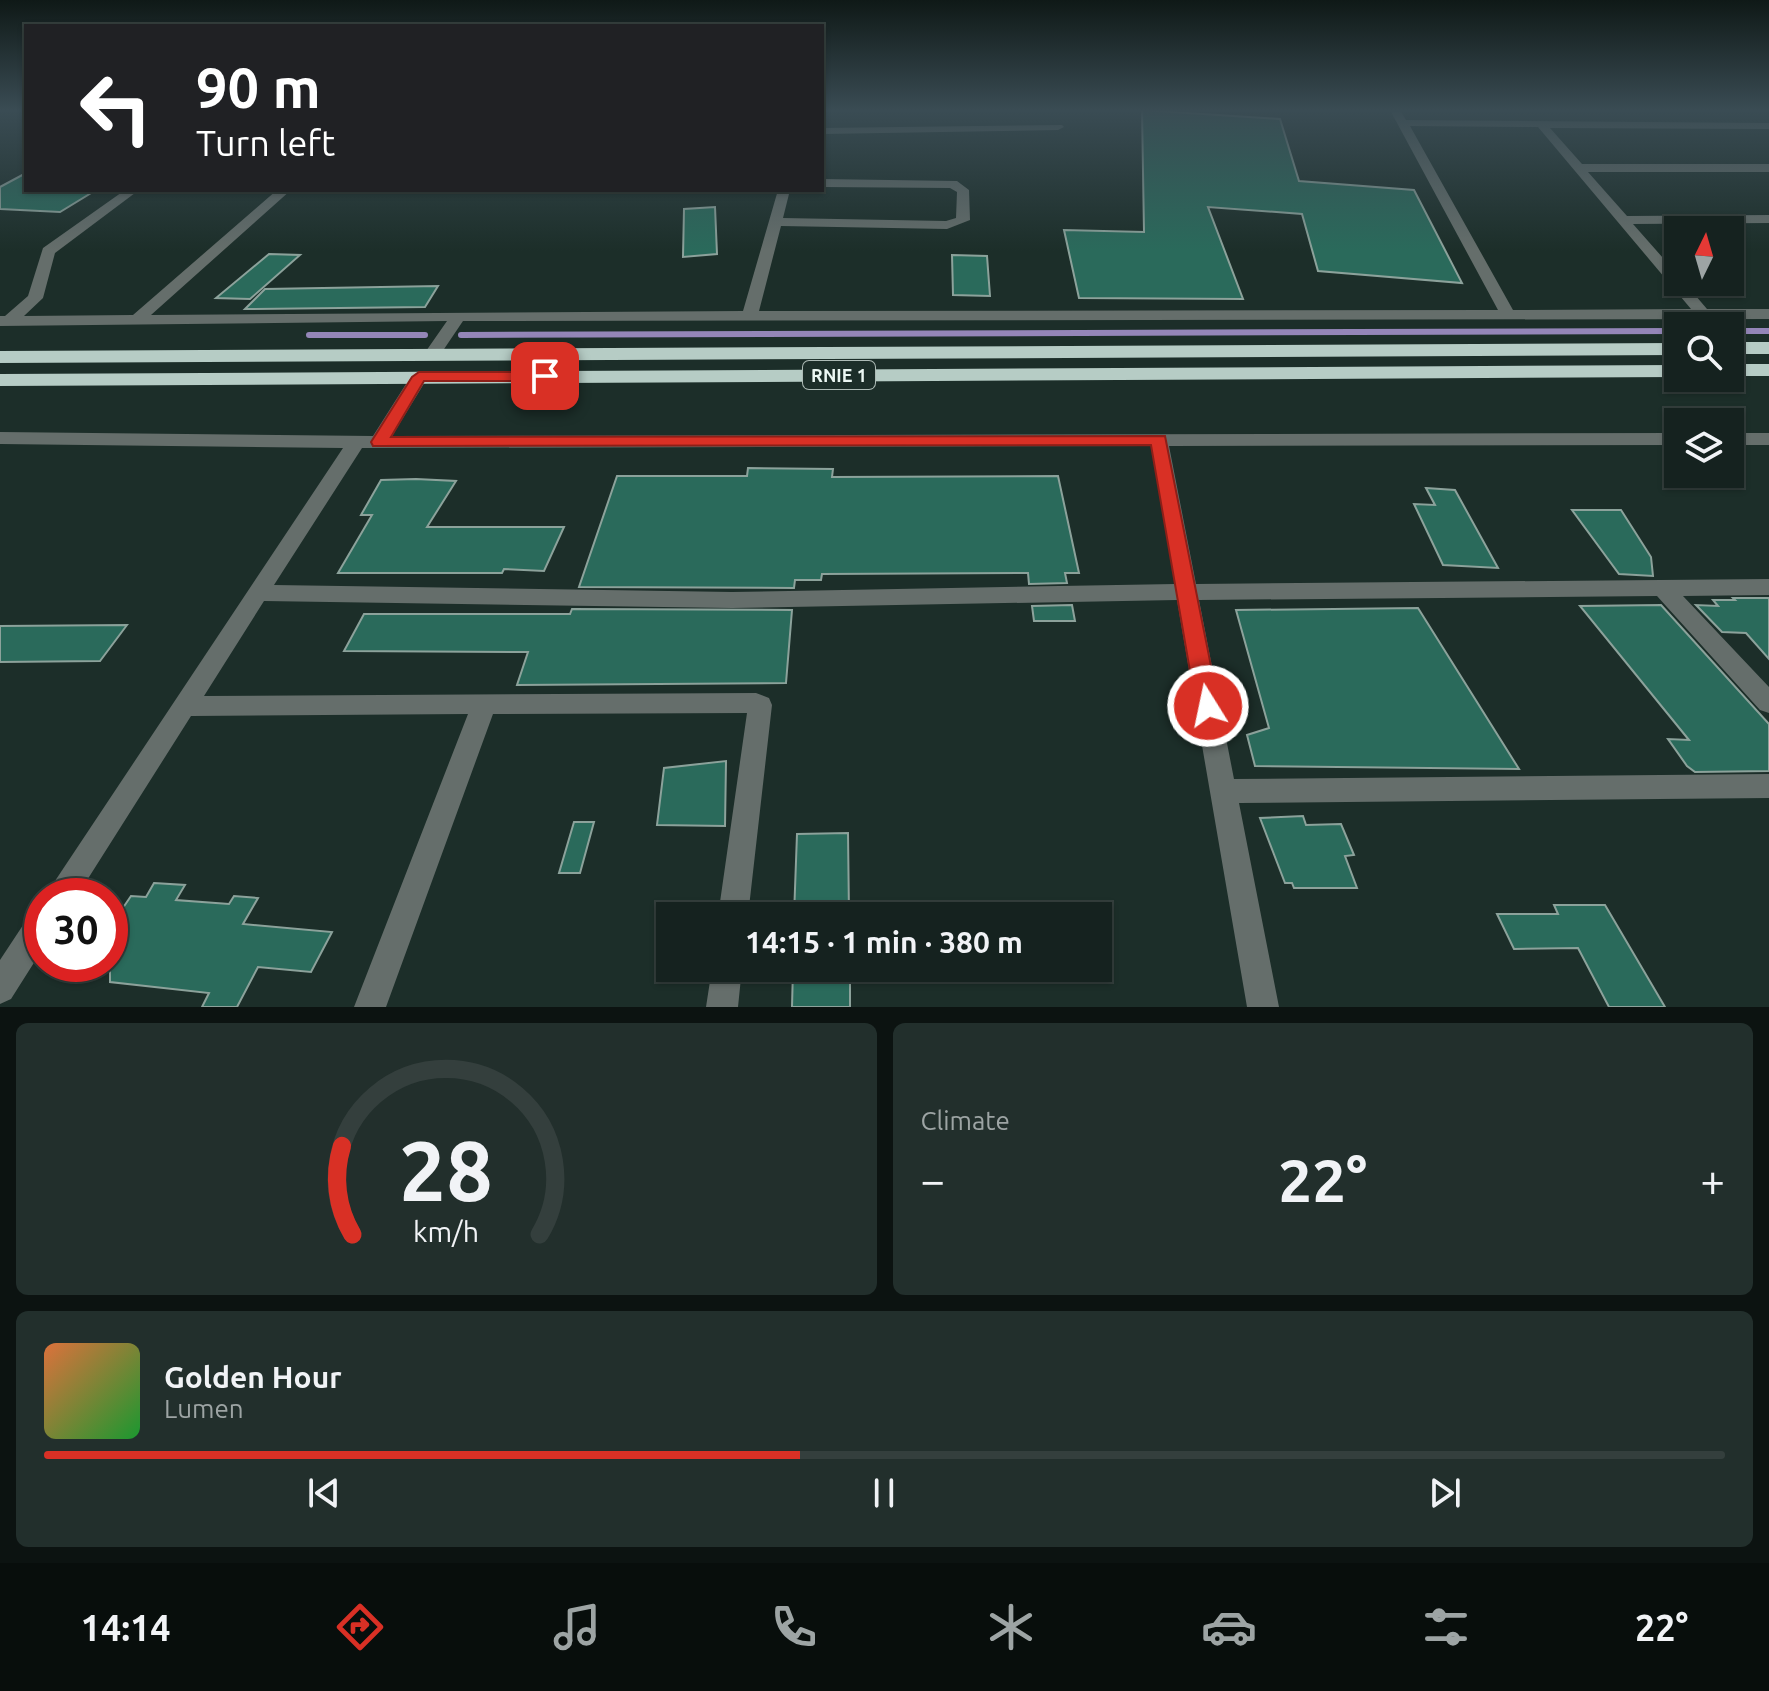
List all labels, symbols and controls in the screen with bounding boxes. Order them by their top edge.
icon: left [64,56,168,160]
text: 90 m [196,56,321,119]
text: Turn left [196,122,335,163]
north arrow [1664,216,1744,296]
map controls [1664,216,1744,488]
button: search [1664,312,1744,392]
pin [511,342,579,410]
icon: arrive [523,354,567,398]
road number: RNIE 1 [803,361,875,389]
button: layers [1664,408,1744,488]
position arrow [1166,664,1250,748]
speed limit sign: 30 [24,878,128,982]
text: 14:15 · 1 min · 380 m [745,925,1023,959]
text: Climate [921,1106,1010,1135]
text: 28 [399,1123,493,1217]
text: 22° [1278,1146,1367,1213]
text: − [921,1155,945,1204]
text: + [1700,1155,1725,1204]
text: km/h [413,1215,479,1247]
text: Golden Hour [164,1360,342,1394]
text: Lumen [164,1394,244,1423]
icon: previous [302,1471,346,1515]
icon: pause [862,1471,906,1515]
icon: next [1423,1471,1467,1515]
icon: directions [332,1599,388,1655]
icon: music [549,1599,605,1655]
icon: phone [766,1599,822,1655]
icon: climate [983,1599,1039,1655]
icon: car [1201,1599,1257,1655]
icon: filters [1418,1599,1474,1655]
text: 14:14 [81,1607,171,1648]
text: 22° [1635,1607,1688,1648]

